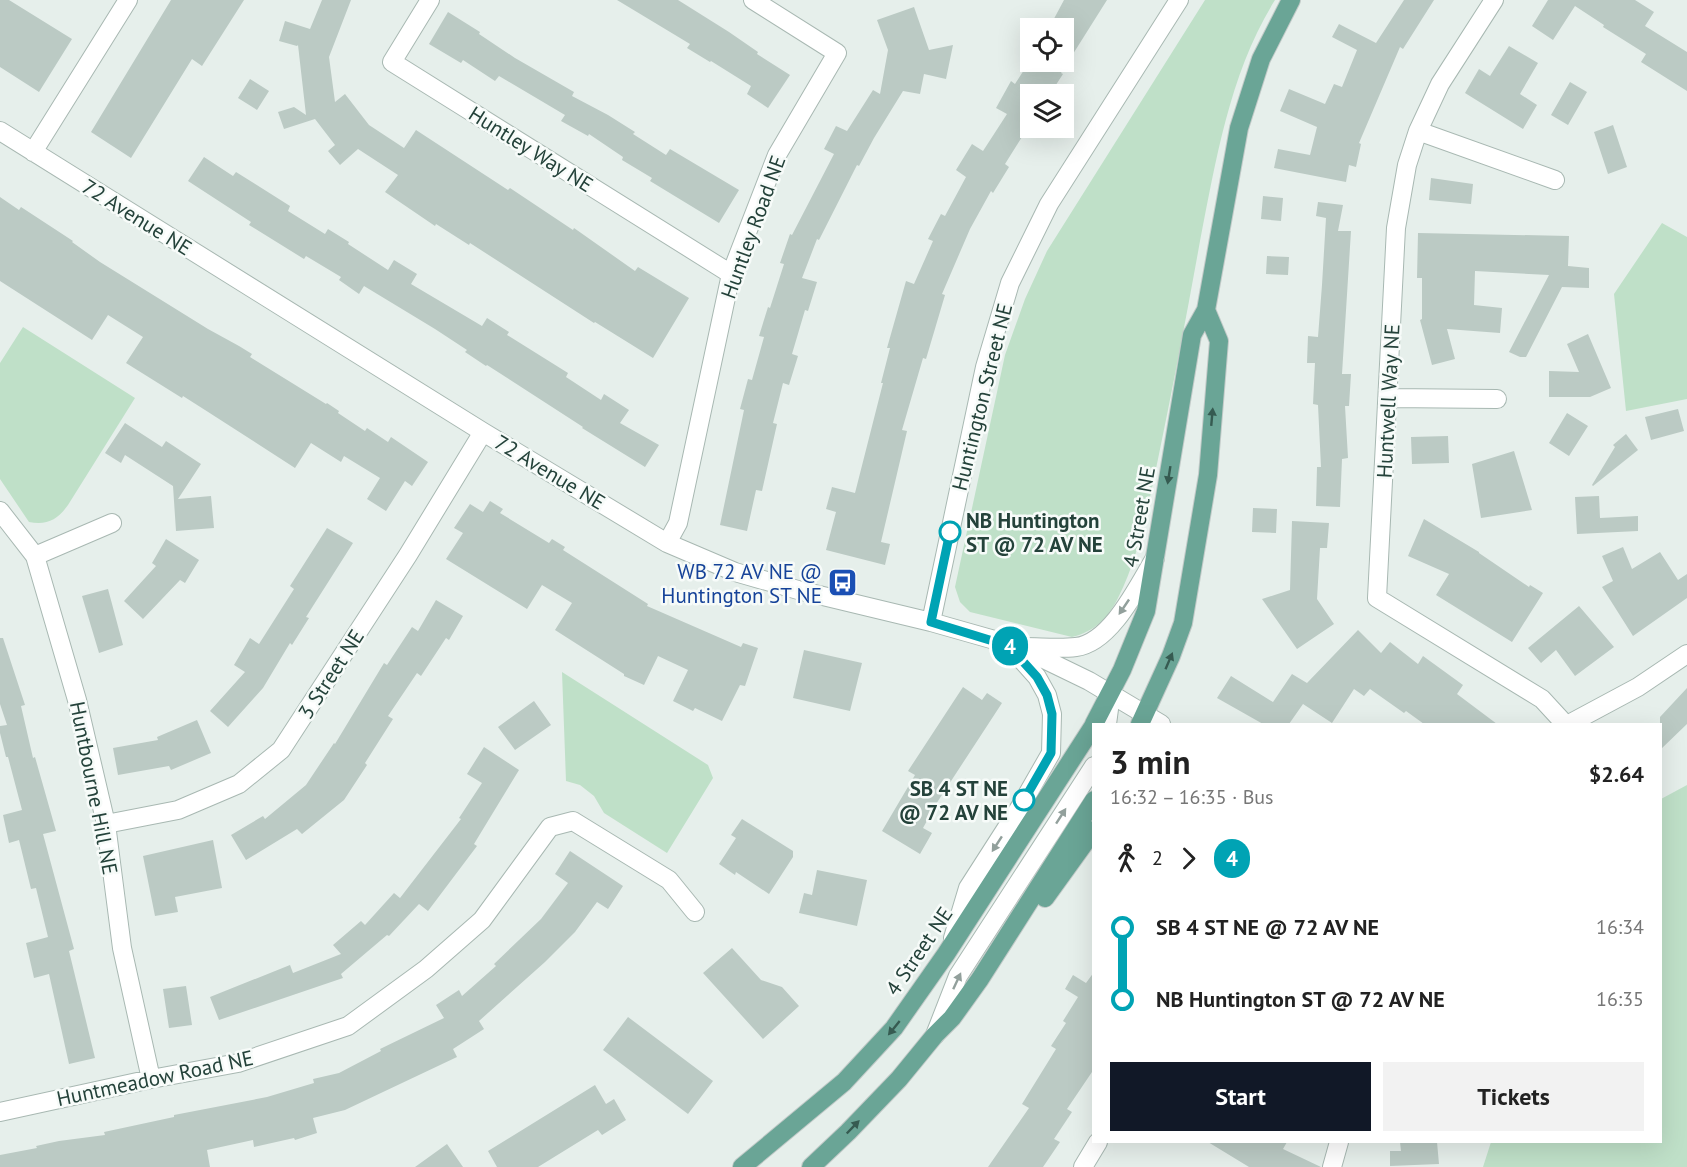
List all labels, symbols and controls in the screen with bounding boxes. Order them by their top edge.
map controls [1020,18,1074,138]
button: locate [1020,18,1074,72]
button: layers [1020,84,1074,138]
street label: Huntley Way NE [464,100,598,198]
street label: Huntley Road NE [715,152,791,302]
street label: 72 Avenue NE [77,173,197,261]
street label: Huntington Street NE [946,300,1018,494]
street label: Huntwell Way NE [1370,323,1406,479]
one-way arrow [1208,407,1217,426]
street label: 72 Avenue NE [490,428,610,516]
street label: 4 Street NE [1117,465,1161,569]
one-way arrow [1165,466,1174,485]
place label: NB Huntington ST @ 72 AV NE [966,507,1103,558]
marker: NB Huntington ST @ 72 AV NE [939,521,961,543]
place label: WB 72 AV NE @ Huntington ST NE [661,558,822,609]
bus stop icon: WB 72 AV NE @ Huntington ST NE [827,567,859,599]
one-way arrow [1118,599,1130,615]
street label: 3 Street NE [292,624,370,724]
line badge: 4 [990,626,1030,666]
text: 4 [1004,633,1016,660]
one-way arrow [1164,652,1174,670]
street label: Huntbourne Hill NE [64,699,124,877]
text: 3 min [1110,740,1191,783]
text: $2.64 [1589,760,1644,788]
place label: SB 4 ST NE @ 72 AV NE [899,775,1008,826]
text: 16:32 – 16:35 · Bus [1110,784,1274,810]
marker: SB 4 ST NE @ 72 AV NE [1013,789,1035,811]
one-way arrow [1056,808,1067,824]
one-way arrow [991,835,1003,851]
icon: walk [1110,842,1143,875]
icon: forward [1172,842,1205,875]
text: 2 [1152,845,1163,871]
text: 4 [1226,845,1238,872]
street label: 4 Street NE [879,901,959,1001]
text: SB 4 ST NE @ 72 AV NE [1156,913,1379,941]
text: 16:34 [1596,914,1644,940]
one-way arrow [953,972,962,989]
text: NB Huntington ST @ 72 AV NE [1156,985,1445,1013]
text: 16:35 [1596,986,1644,1012]
one-way arrow [888,1020,900,1035]
street label: Huntmeadow Road NE [54,1044,256,1112]
button: Start [1110,1062,1371,1131]
button: Tickets [1383,1062,1644,1131]
one-way arrow [846,1120,860,1134]

